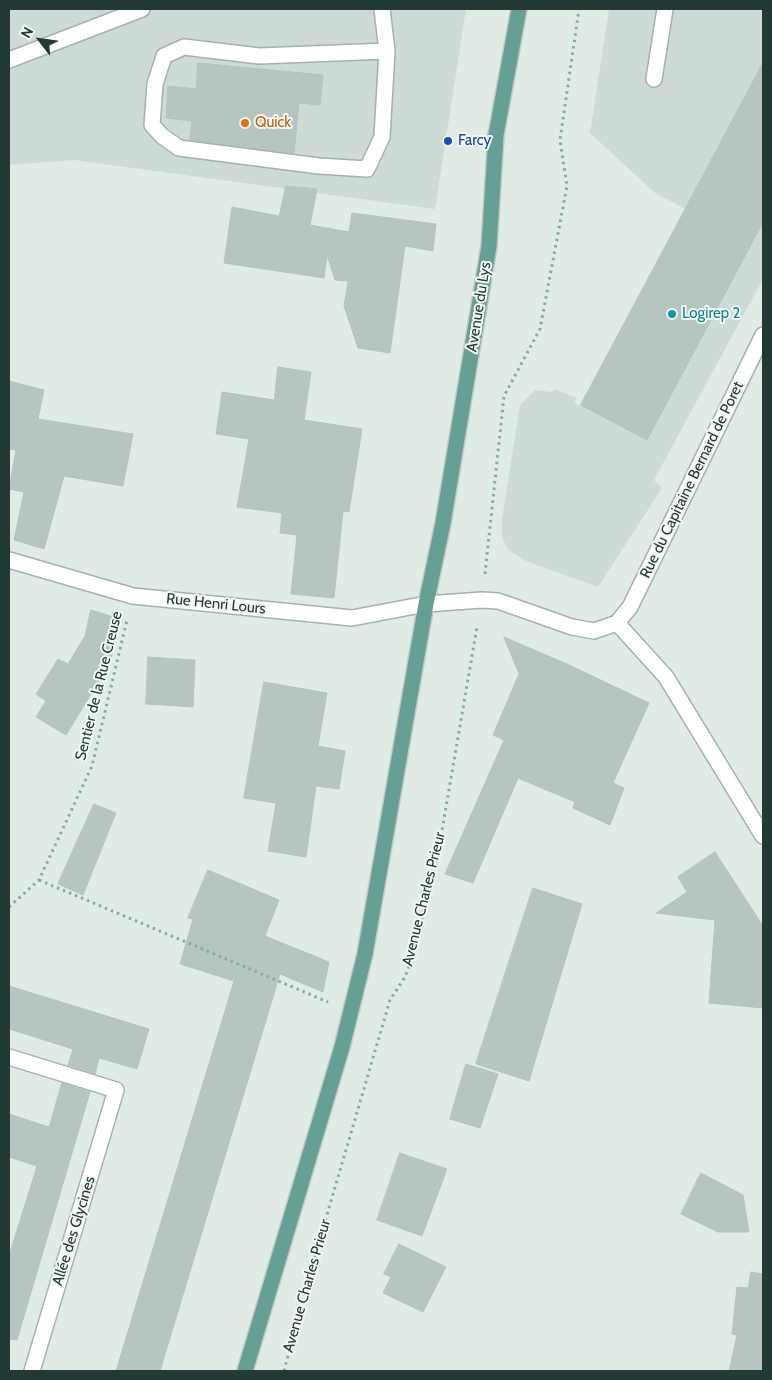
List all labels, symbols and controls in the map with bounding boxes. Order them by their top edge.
north arrow [15,15,65,65]
text: N [17,24,37,41]
place label: Quick [255,114,291,132]
marker: Quick [239,117,251,129]
place label: Farcy [458,132,491,150]
marker: Farcy [442,135,454,147]
street label: Avenue du Lys [463,261,495,353]
place label: Logirep 2 [682,305,740,323]
marker: Logirep 2 [666,308,678,320]
street label: Rue du Capitaine Bernard de Poret [636,379,748,581]
street label: Rue Henri Lours [165,590,267,618]
street label: Sentier de la Rue Creuse [72,610,126,762]
street label: Avenue Charles Prieur [399,830,449,968]
street label: Allée des Glycines [49,1174,99,1288]
street label: Avenue Charles Prieur [279,1217,335,1355]

